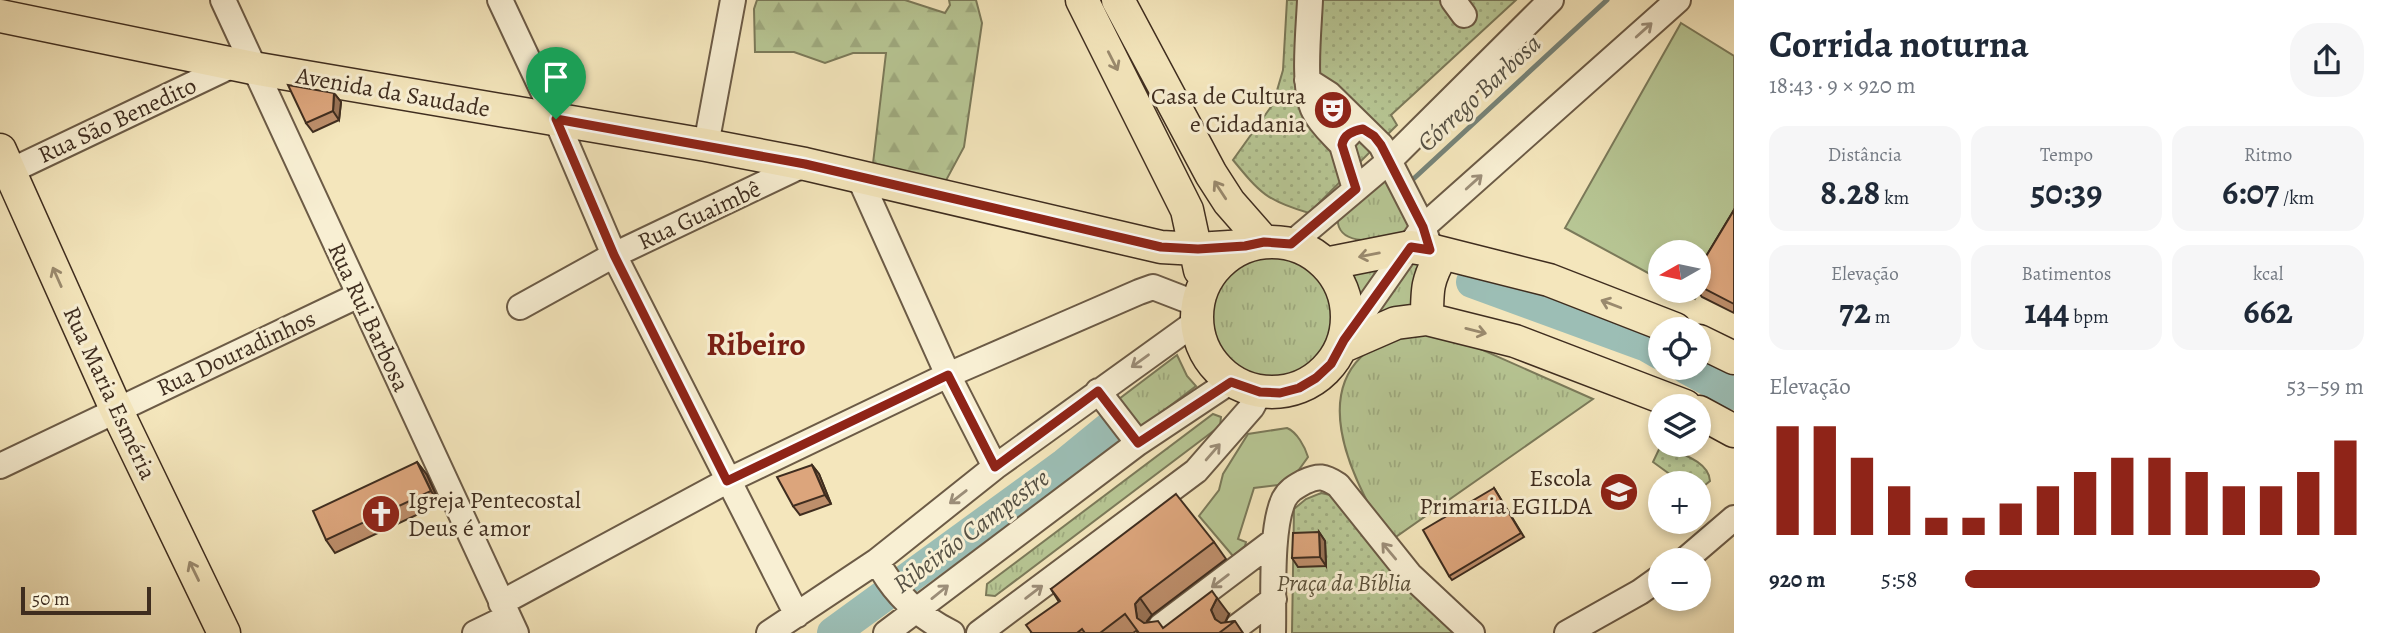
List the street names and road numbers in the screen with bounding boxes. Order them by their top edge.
street label: Avenida da Saudade [293,59,492,125]
street label: Rua São Benedito [33,69,201,171]
street label: Rua Guaimbê [632,173,766,257]
street label: Rua Rui Barbosa [320,237,418,397]
street label: Rua Maria Esméria [56,301,165,486]
street label: Rua Douradinhos [151,302,321,404]

